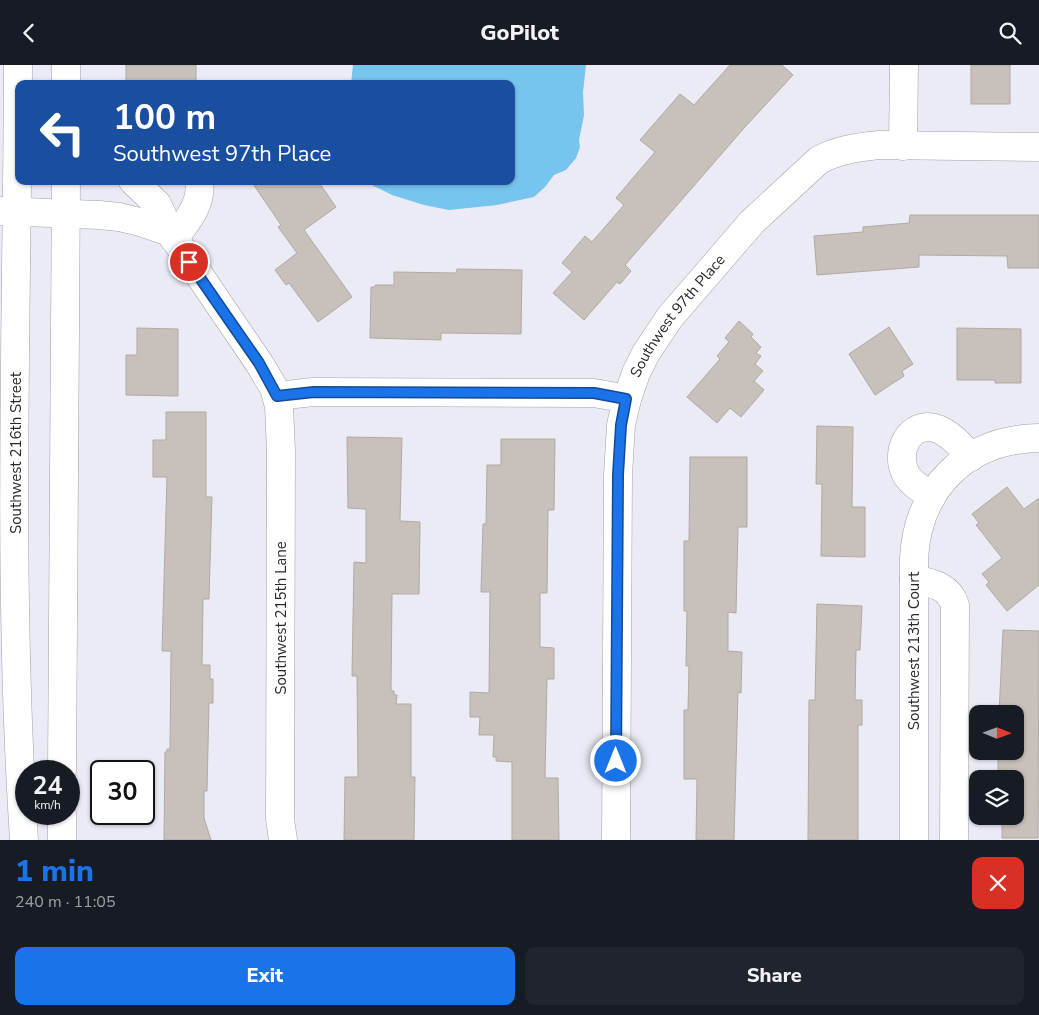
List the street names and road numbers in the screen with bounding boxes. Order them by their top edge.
street label: Southwest 97th Place [625,250,730,381]
street label: Southwest 216th Street [6,371,26,534]
street label: Southwest 215th Lane [271,541,291,695]
street label: Southwest 213th Court [904,571,924,730]

